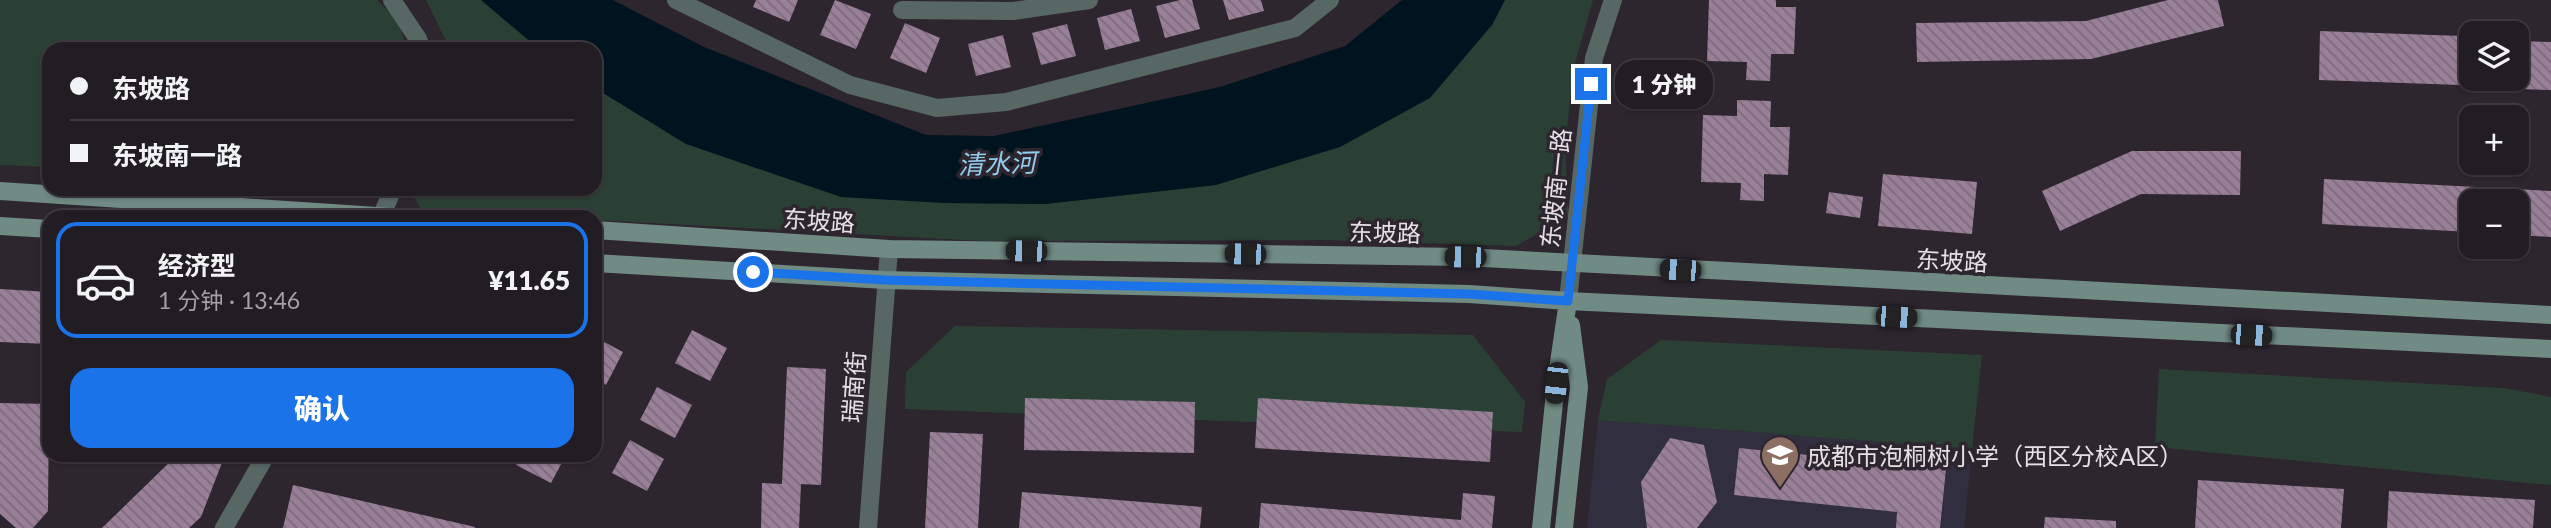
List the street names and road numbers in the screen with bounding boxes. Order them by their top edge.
street label: 东坡南一路 [1534,127,1576,249]
street label: 东坡路 [782,203,856,237]
street label: 东坡路 [1349,217,1421,247]
street label: 东坡路 [1915,244,1989,276]
street label: 瑞南街 [836,350,870,424]

